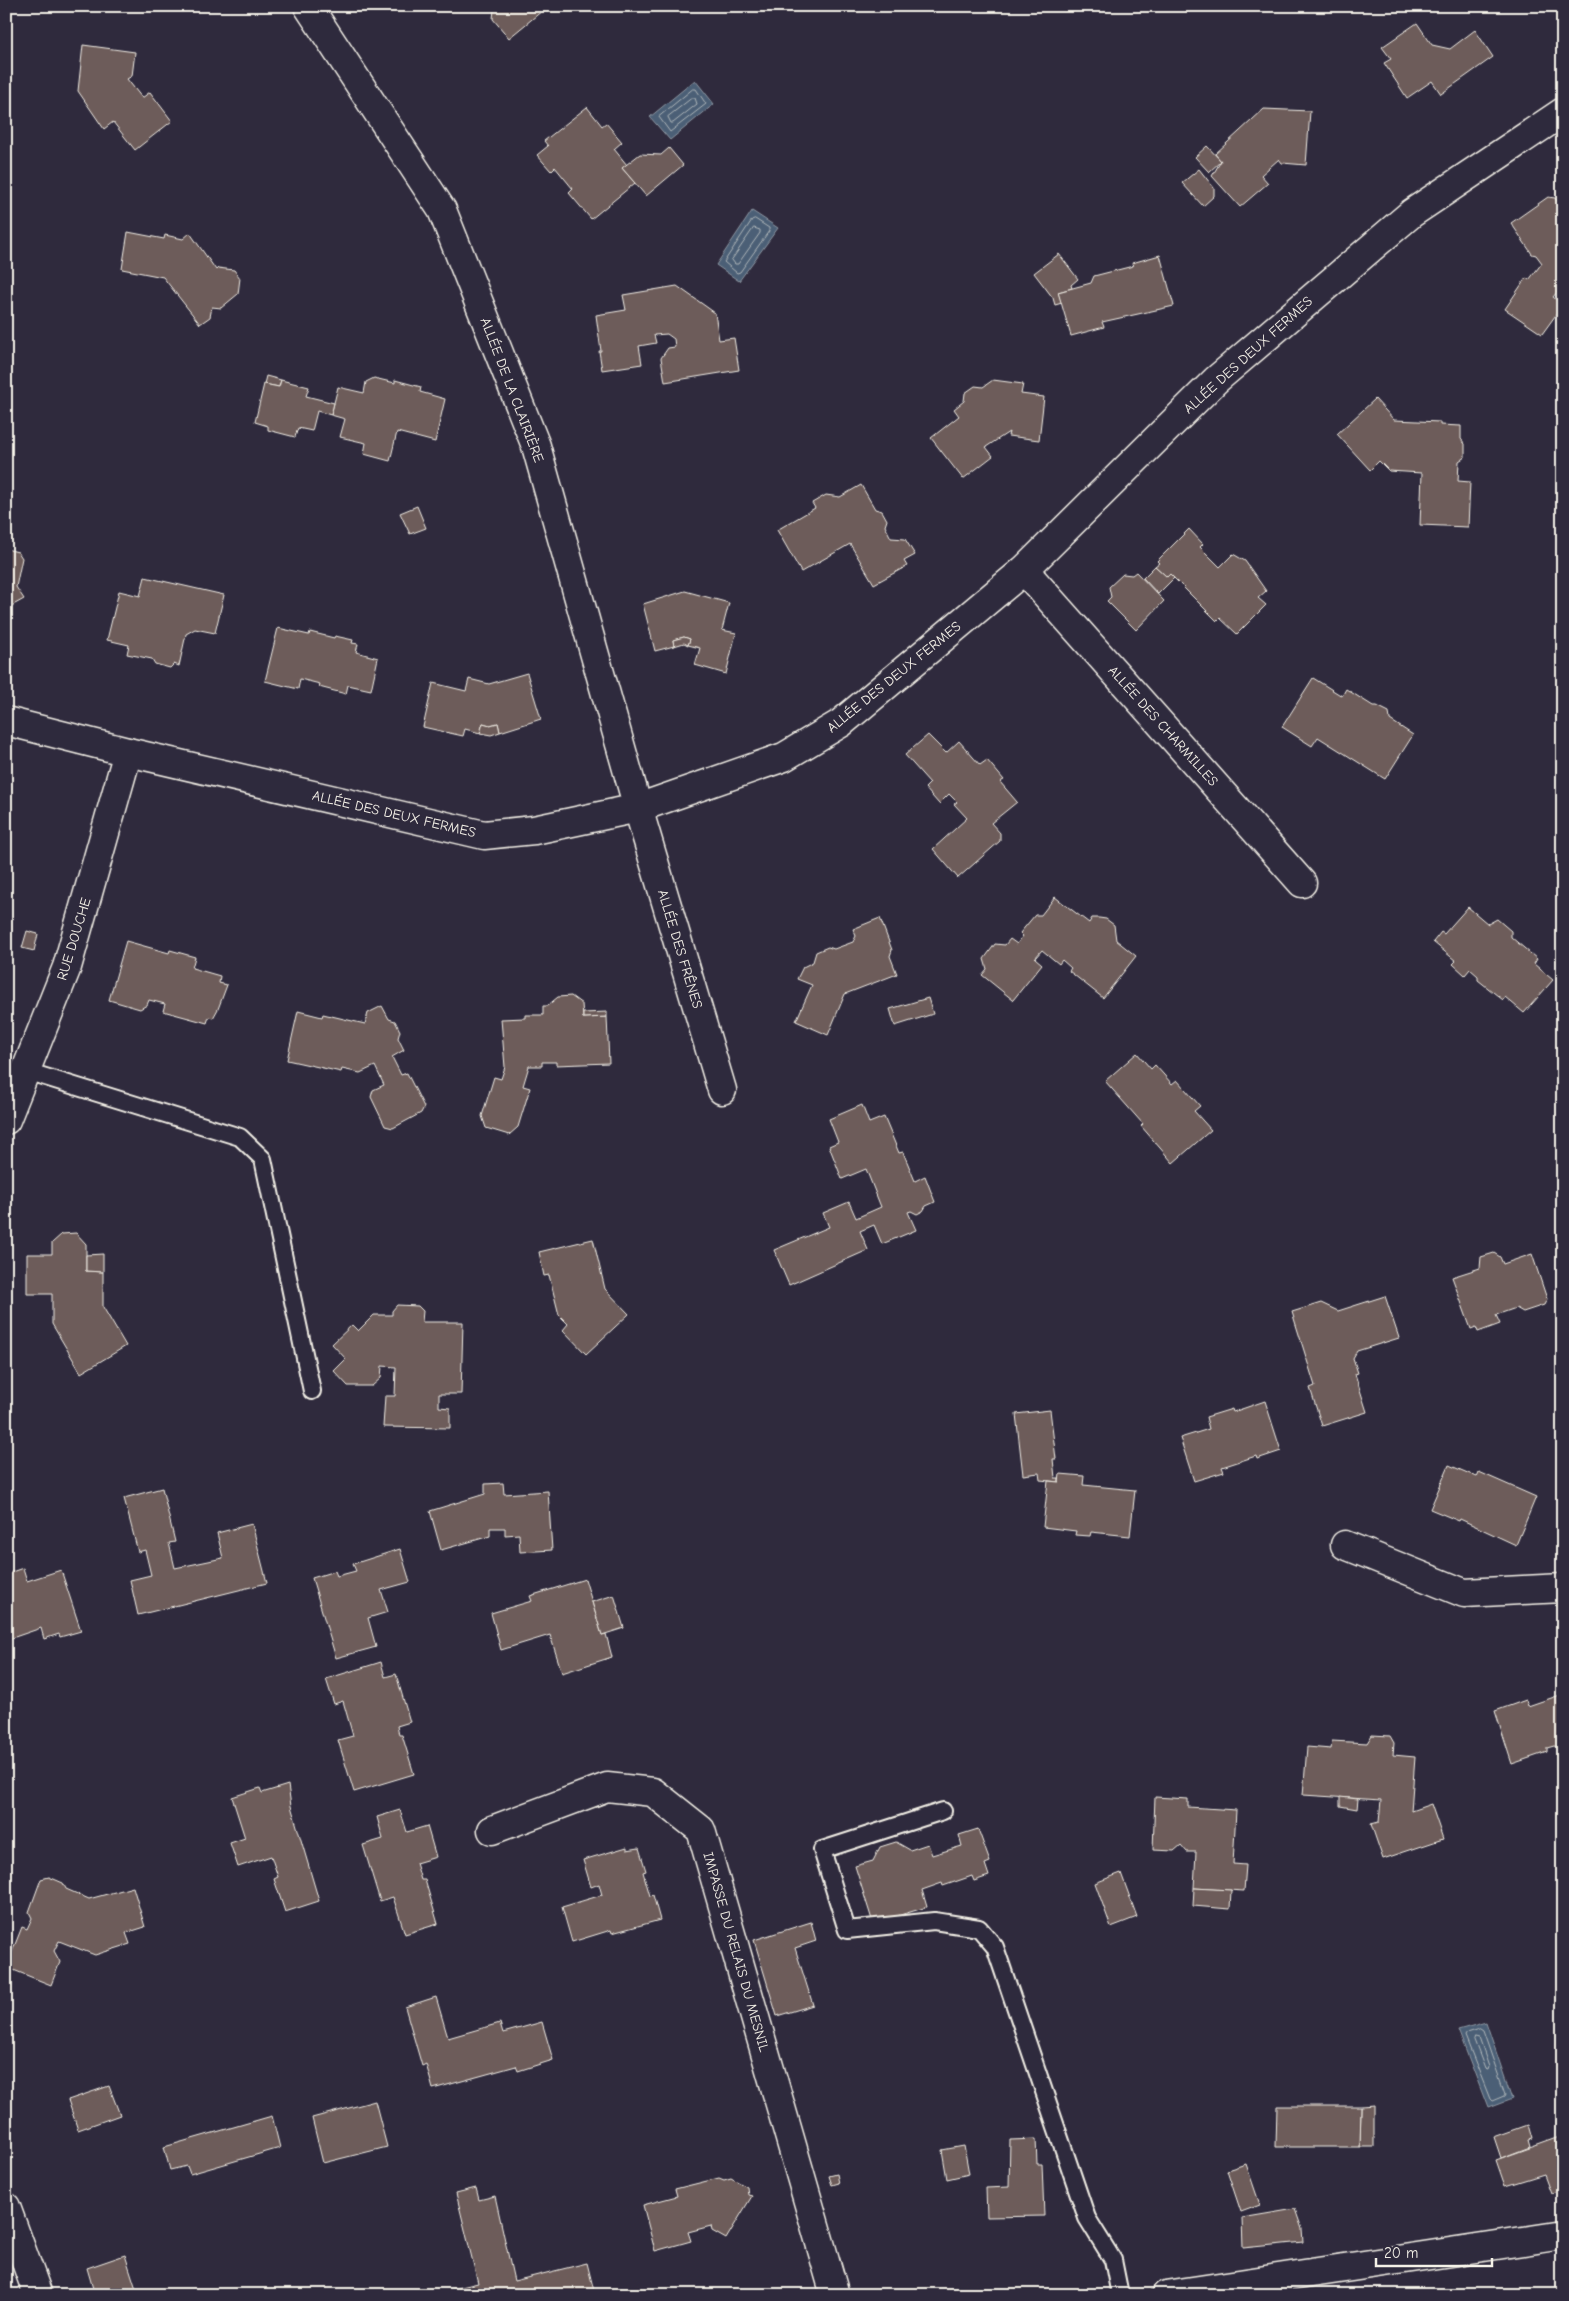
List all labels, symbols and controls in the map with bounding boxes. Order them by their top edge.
street label: ALLÉE DES DEUX FERMES [1180,293,1316,417]
street label: ALLÉE DE LA CLAIRIÈRE [477,315,547,465]
street label: ALLÉE DES DEUX FERMES [824,618,965,736]
street label: ALLÉE DES CHARMILLES [1105,662,1222,790]
street label: ALLÉE DES DEUX FERMES [311,787,478,841]
street label: ALLÉE DES FRÊNES [654,887,706,1011]
street label: RUE DOUCHE [53,895,95,983]
street label: IMPASSE DU RELAIS DU MESNIL [699,1850,773,2054]
scale bar [1376,2236,1493,2268]
text: 20 m [1384,2244,1418,2262]

